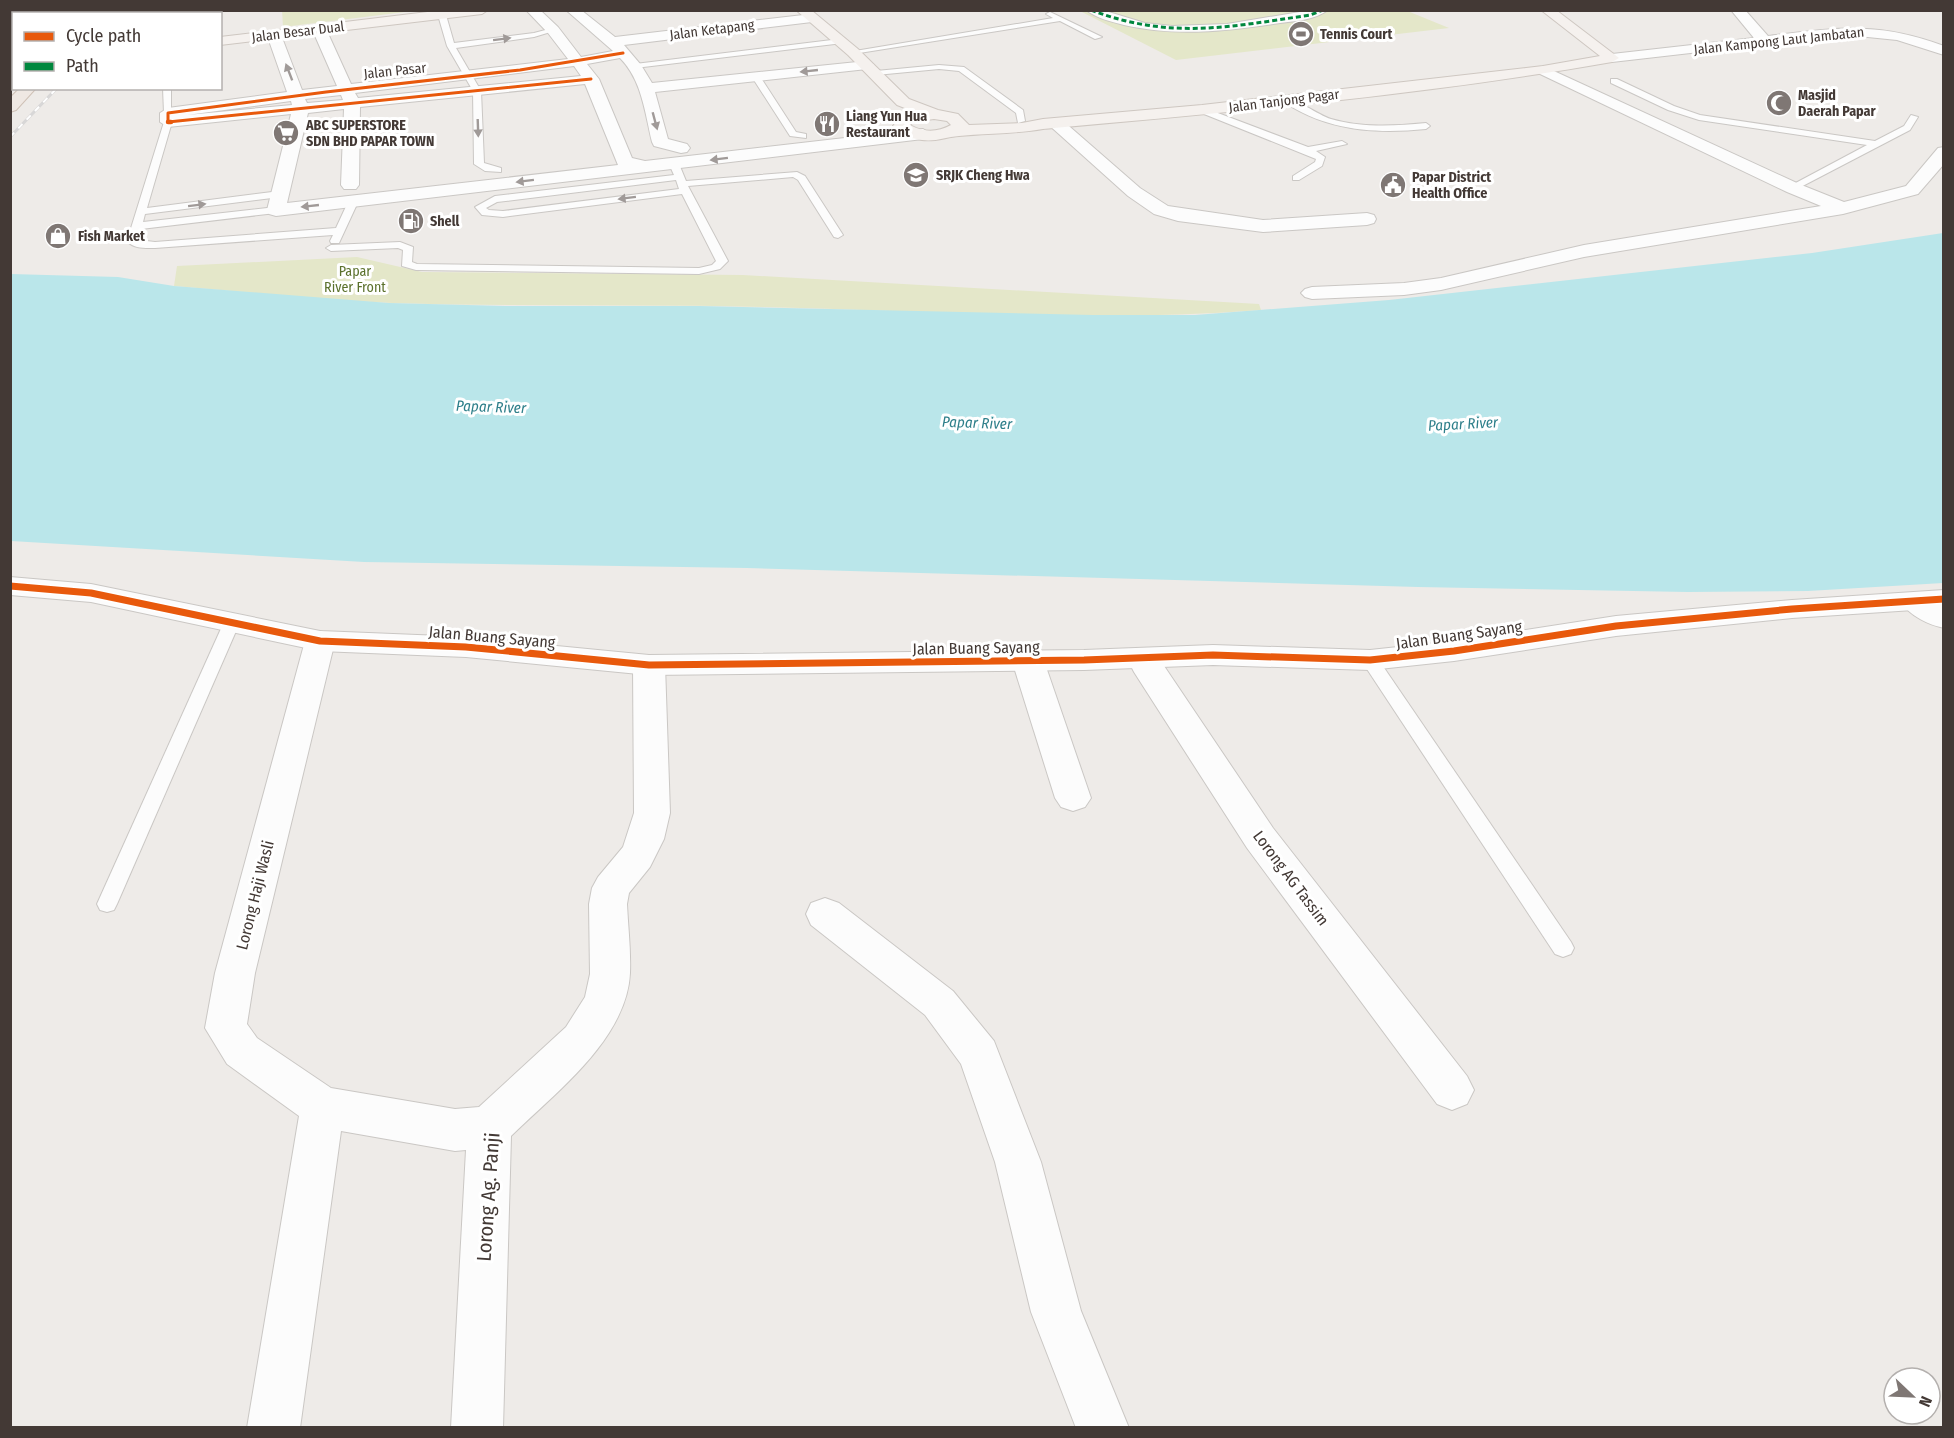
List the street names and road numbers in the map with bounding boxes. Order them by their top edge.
street label: Jalan Ketapang [669,16,756,44]
street label: Jalan Besar Dual [251,18,346,46]
street label: Jalan Kampong Laut Jambatan [1693,24,1865,58]
street label: Jalan Pasar [363,59,427,83]
street label: Jalan Tanjong Pagar [1228,86,1340,116]
street label: Jalan Buang Sayang [1395,617,1524,653]
street label: Jalan Buang Sayang [428,622,557,652]
street label: Jalan Buang Sayang [912,637,1040,659]
street label: Lorong AG Tassim [1249,827,1333,929]
street label: Lorong Haji Wasli [232,838,278,952]
street label: Lorong Ag. Panji [472,1132,504,1262]

